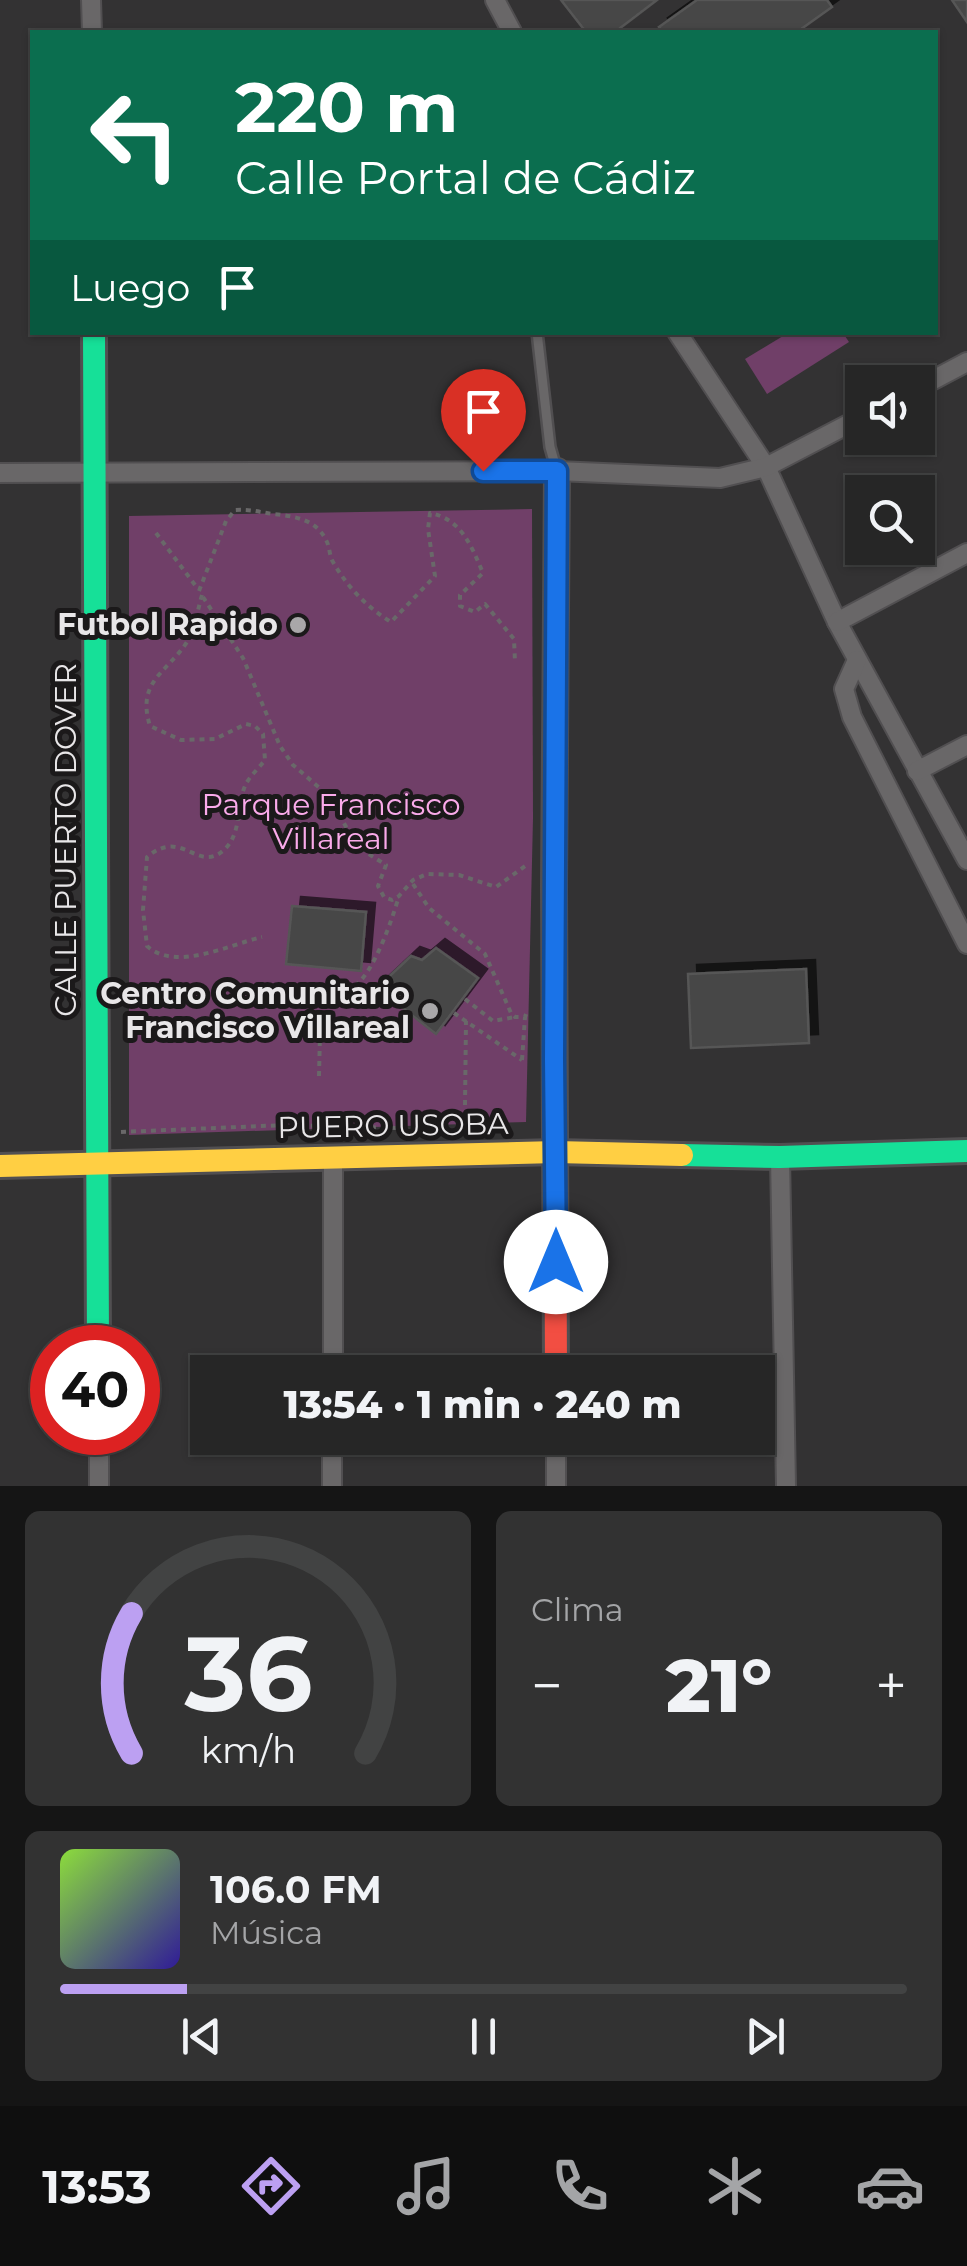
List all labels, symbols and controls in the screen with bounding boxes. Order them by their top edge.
text: 220 m [235,64,458,150]
icon: left [70,70,200,200]
text: Calle Portal de Cádiz [235,150,696,205]
icon: arrive [210,260,265,315]
text: Luego [70,264,190,311]
map controls [845,365,935,565]
button: sound [845,365,935,455]
pin [441,369,526,472]
icon: arrive [456,384,511,439]
button: search [845,475,935,565]
place label: Futbol Rapido [57,606,278,643]
marker: Futbol Rapido [287,614,309,636]
street label: CALLE PUERTO DOVER [47,663,84,1017]
park label: Parque Francisco Villareal [201,786,461,857]
place label: Centro Comunitario Francisco Villareal [100,975,410,1046]
marker: Centro Comunitario Francisco Villareal [419,1000,441,1022]
street label: PUERO USOBA [277,1105,509,1146]
position arrow [504,1210,608,1314]
speed limit sign: 40 [30,1325,160,1455]
text: 13:54 · 1 min · 240 m [284,1381,681,1428]
text: Clima [531,1590,624,1629]
text: 36 [183,1610,312,1737]
text: 21° [666,1639,772,1731]
text: − [531,1652,563,1719]
text: + [875,1652,907,1719]
text: km/h [200,1728,296,1772]
text: 106.0 FM [210,1866,382,1913]
text: Música [210,1913,323,1952]
icon: previous [174,2009,229,2064]
icon: pause [456,2009,511,2064]
icon: next [738,2009,793,2064]
icon: directions [236,2151,306,2221]
icon: music [391,2151,461,2221]
icon: phone [545,2151,615,2221]
icon: climate [700,2151,770,2221]
icon: car [855,2151,925,2221]
text: 13:53 [42,2159,152,2214]

